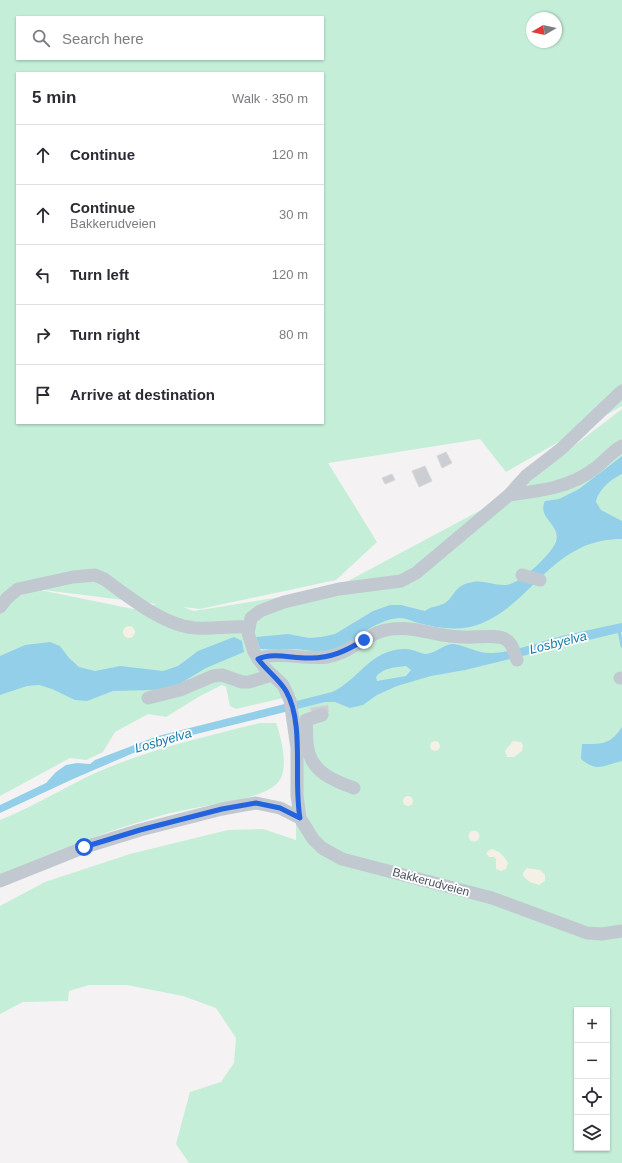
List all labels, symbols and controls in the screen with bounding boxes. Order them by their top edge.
north arrow [526,12,562,48]
search box [16,16,324,60]
icon: search [30,27,52,49]
text: Search here [62,30,144,47]
text: 5 min [32,88,76,107]
text: Walk · 350 m [232,91,308,106]
icon: ahead [32,144,54,166]
text: Continue [70,146,135,163]
text: 120 m [272,147,308,162]
text: Continue [70,199,135,216]
icon: ahead [32,204,54,226]
text: 30 m [279,207,308,222]
text: Bakkerudveien [70,216,156,231]
icon: left [32,264,54,286]
text: Turn left [70,266,129,283]
text: 120 m [272,267,308,282]
icon: right [32,324,54,346]
text: Turn right [70,326,140,343]
text: 80 m [279,327,308,342]
icon: arrive [32,384,54,406]
text: Arrive at destination [70,386,215,403]
water label: Losbyelva [528,628,588,657]
route end [355,631,373,649]
water label: Losbyelva [133,725,193,756]
route start [75,838,93,856]
street label: Bakkerudveien [391,865,471,899]
map controls [574,1007,610,1151]
button: + [574,1007,610,1043]
button: − [574,1043,610,1079]
button: locate [574,1079,610,1115]
button: layers [574,1115,610,1151]

